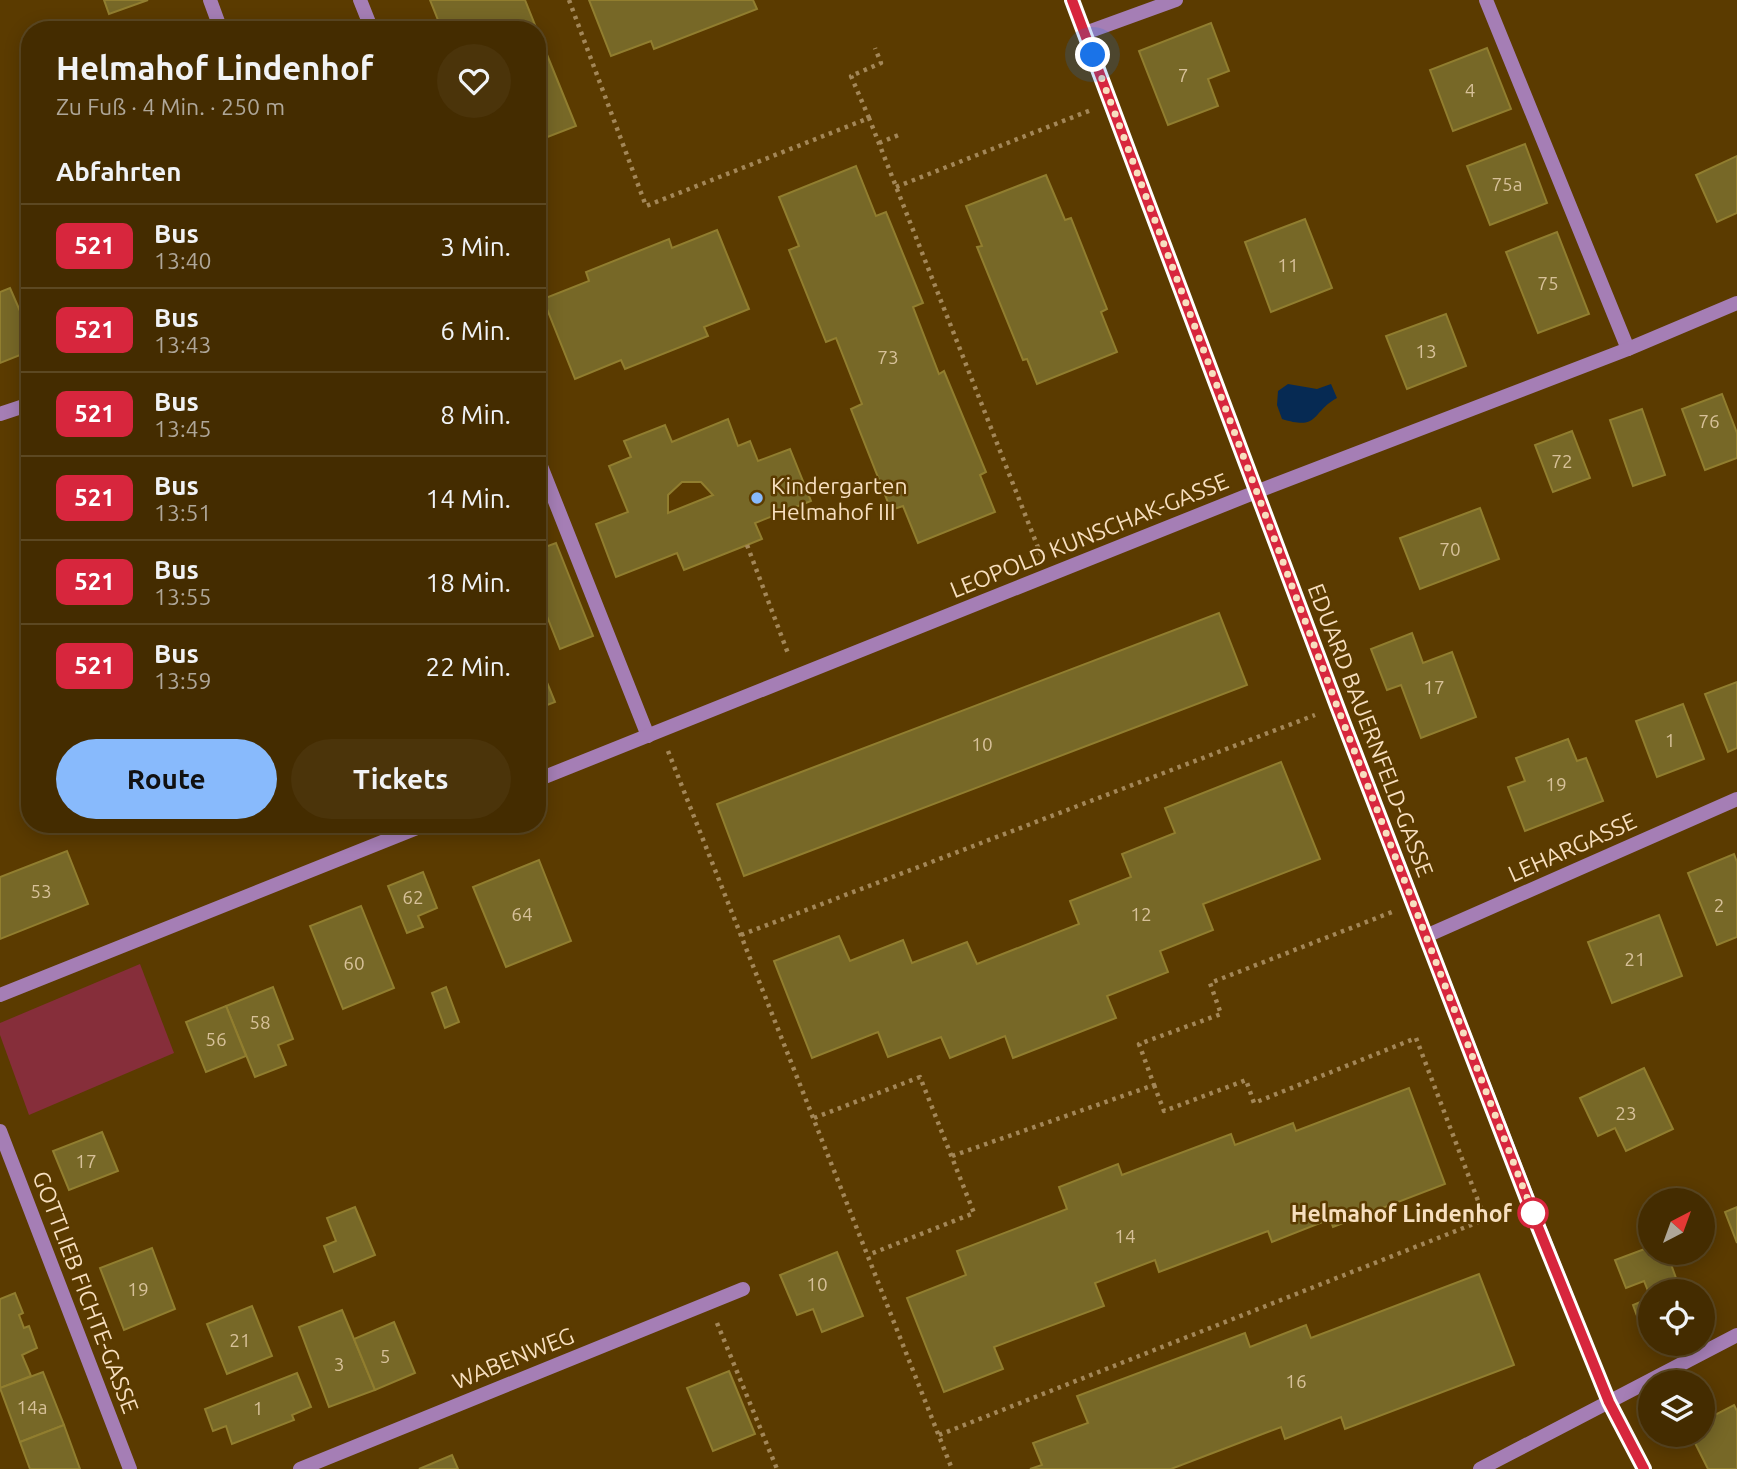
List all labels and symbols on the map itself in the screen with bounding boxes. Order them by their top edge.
your location [1075,37,1110,72]
house number: 7 [1178,64,1188,86]
house number: 4 [1465,79,1475,101]
house number: 75a [1491,173,1523,195]
house number: 11 [1277,254,1299,276]
house number: 75 [1537,272,1559,294]
house number: 13 [1415,340,1437,362]
house number: 73 [877,346,899,368]
house number: 76 [1698,410,1720,432]
house number: 72 [1551,450,1573,472]
street label: LEOPOLD KUNSCHAK-GASSE [946,468,1232,602]
place label: Kindergarten Helmahof III [771,473,908,524]
marker: Kindergarten Helmahof III [749,490,765,506]
house number: 70 [1439,538,1461,560]
street label: EDUARD BAUERNFELD-GASSE [1303,580,1439,880]
house number: 17 [1423,676,1445,698]
house number: 1 [1665,729,1675,751]
house number: 10 [971,733,993,755]
house number: 19 [1545,773,1567,795]
street label: LEHARGASSE [1504,808,1640,886]
house number: 53 [30,880,52,902]
house number: 62 [402,886,424,908]
house number: 2 [1714,894,1724,916]
house number: 64 [511,903,533,925]
house number: 12 [1130,903,1152,925]
house number: 21 [1624,948,1646,970]
house number: 60 [343,952,365,974]
house number: 58 [249,1011,271,1033]
house number: 56 [205,1028,227,1050]
house number: 23 [1615,1102,1637,1124]
house number: 17 [75,1150,97,1172]
street label: GOTTLIEB FICHTE-GASSE [28,1167,144,1417]
north arrow [1638,1188,1715,1265]
marker: Helmahof Lindenhof [1518,1198,1548,1228]
place label: Helmahof Lindenhof [1291,1201,1513,1226]
house number: 14 [1114,1225,1136,1247]
house number: 10 [806,1273,828,1295]
house number: 19 [127,1278,149,1300]
street label: WABENWEG [449,1322,577,1394]
house number: 21 [229,1329,251,1351]
house number: 5 [380,1345,390,1367]
house number: 3 [334,1353,344,1375]
house number: 16 [1285,1370,1307,1392]
house number: 14a [16,1396,48,1418]
house number: 1 [253,1397,263,1419]

